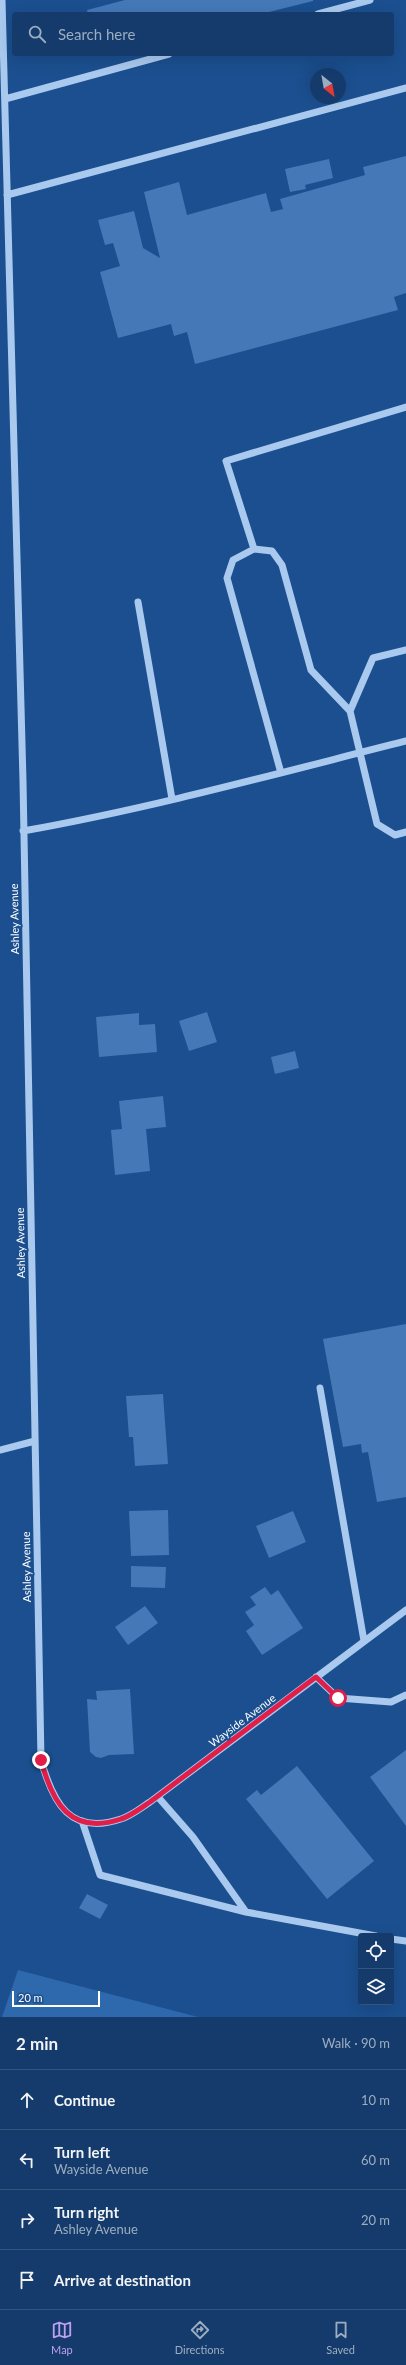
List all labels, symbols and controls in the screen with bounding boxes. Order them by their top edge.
search box [12,12,394,56]
icon: search [26,23,48,45]
text: Search here [58,25,135,43]
north arrow [310,68,346,104]
street label: Ashley Avenue [7,883,21,955]
street label: Ashley Avenue [13,1207,27,1279]
street label: Ashley Avenue [19,1531,33,1603]
route start [329,1689,347,1707]
street label: Wayside Avenue [206,1691,278,1749]
route end [32,1751,50,1769]
map controls [358,1933,394,2005]
button: locate [358,1933,394,1969]
button: layers [358,1969,394,2005]
scale bar [12,1989,100,2008]
text: 20 m [18,1991,43,2004]
text: 2 min [16,2033,58,2054]
text: Walk · 90 m [322,2035,390,2051]
icon: ahead [16,2089,38,2111]
text: Continue [54,2091,115,2109]
text: 10 m [361,2092,390,2108]
text: Turn left [54,2143,110,2161]
icon: left [16,2149,38,2171]
text: 60 m [361,2152,390,2168]
text: Wayside Avenue [54,2161,148,2177]
text: Turn right [54,2203,119,2221]
icon: right [16,2209,38,2231]
text: 20 m [361,2212,390,2228]
text: Ashley Avenue [54,2221,138,2237]
icon: arrive [16,2269,38,2291]
text: Arrive at destination [54,2271,191,2289]
tab: Map [51,2319,73,2356]
tab: Directions [175,2319,224,2356]
tab: Saved [326,2319,355,2356]

